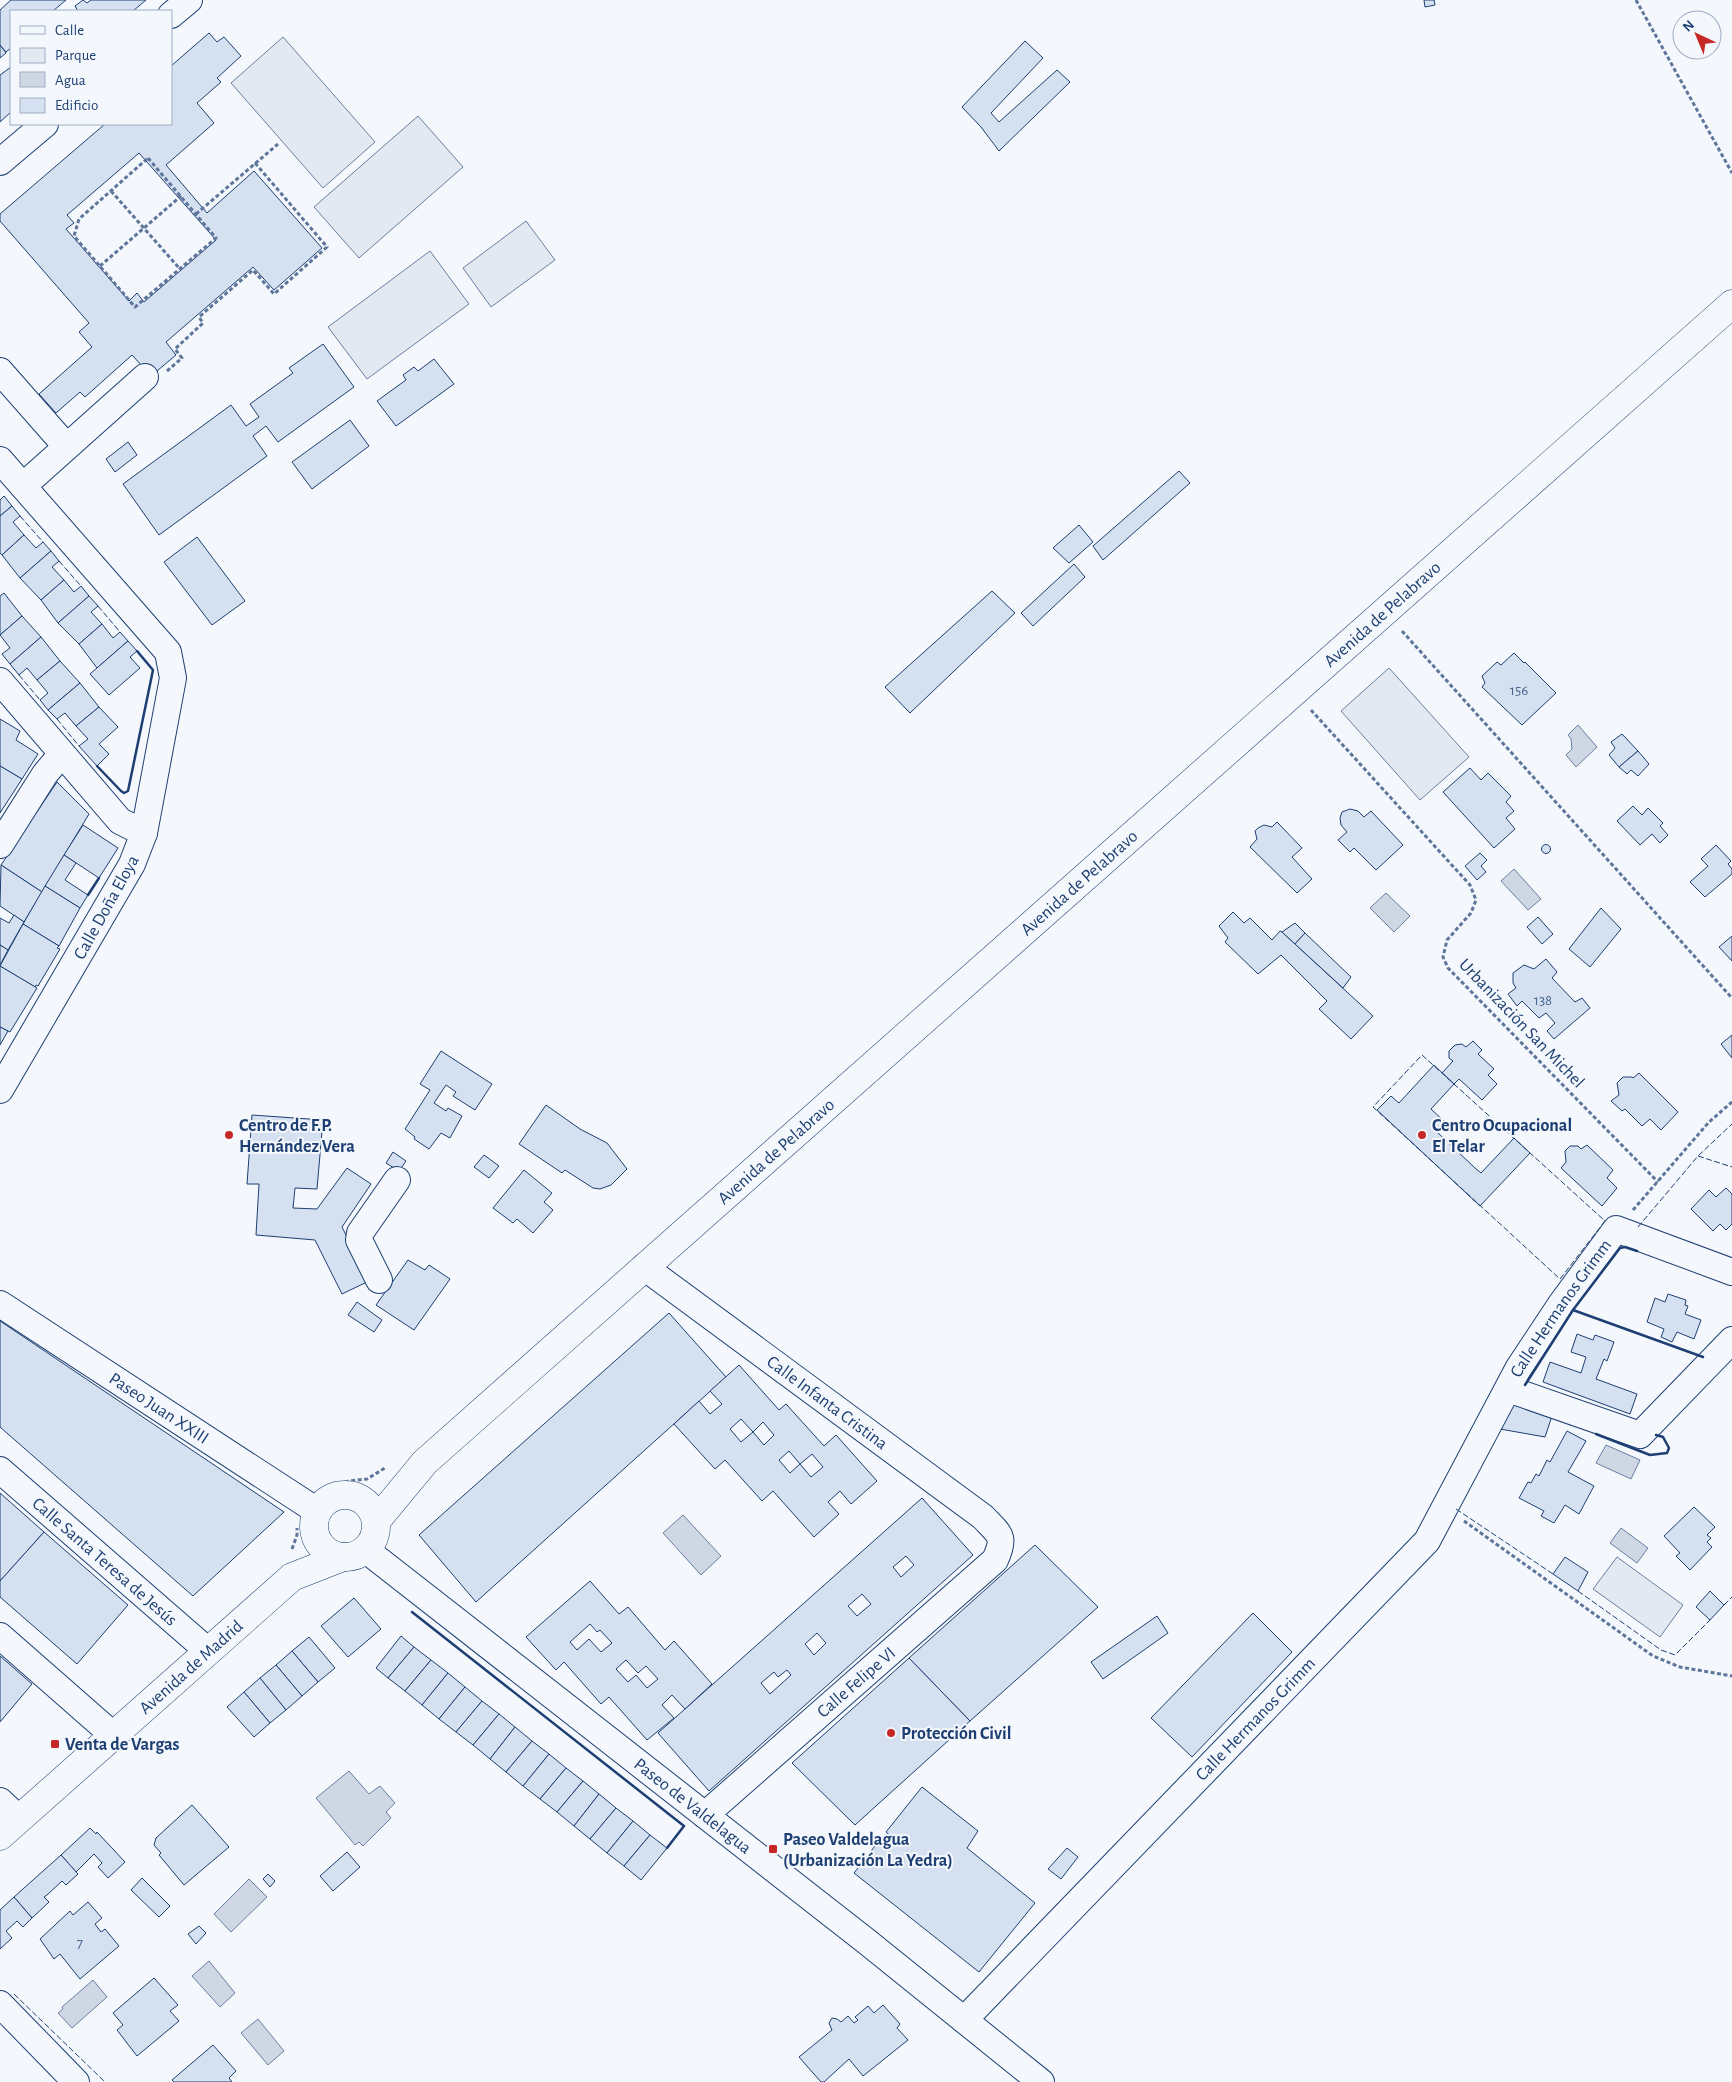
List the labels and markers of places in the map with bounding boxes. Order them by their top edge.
place label: Centro de F.P. Hernández Vera [239,1117,355,1156]
place label: Centro Ocupacional El Telar [1432,1117,1572,1156]
marker: Centro de F.P. Hernández Vera [223,1129,235,1141]
marker: Centro Ocupacional El Telar [1416,1129,1428,1141]
place label: Protección Civil [901,1725,1011,1743]
marker: Protección Civil [885,1727,897,1739]
place label: Venta de Vargas [65,1736,180,1754]
marker: Venta de Vargas [49,1738,61,1750]
place label: Paseo Valdelagua (Urbanización La Yedra) [783,1831,953,1870]
marker: Paseo Valdelagua (Urbanización La Yedra) [767,1843,779,1855]

